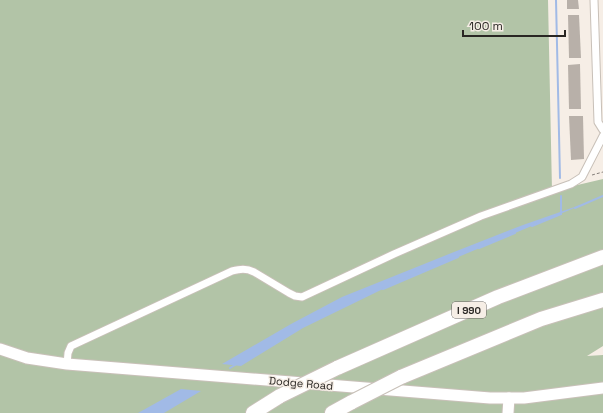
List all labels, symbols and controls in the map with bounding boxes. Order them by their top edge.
scale bar [463,12,565,38]
text: 100 m [469,18,503,34]
road number: I 990 [452,302,486,318]
street label: Dodge Road [268,373,334,393]

